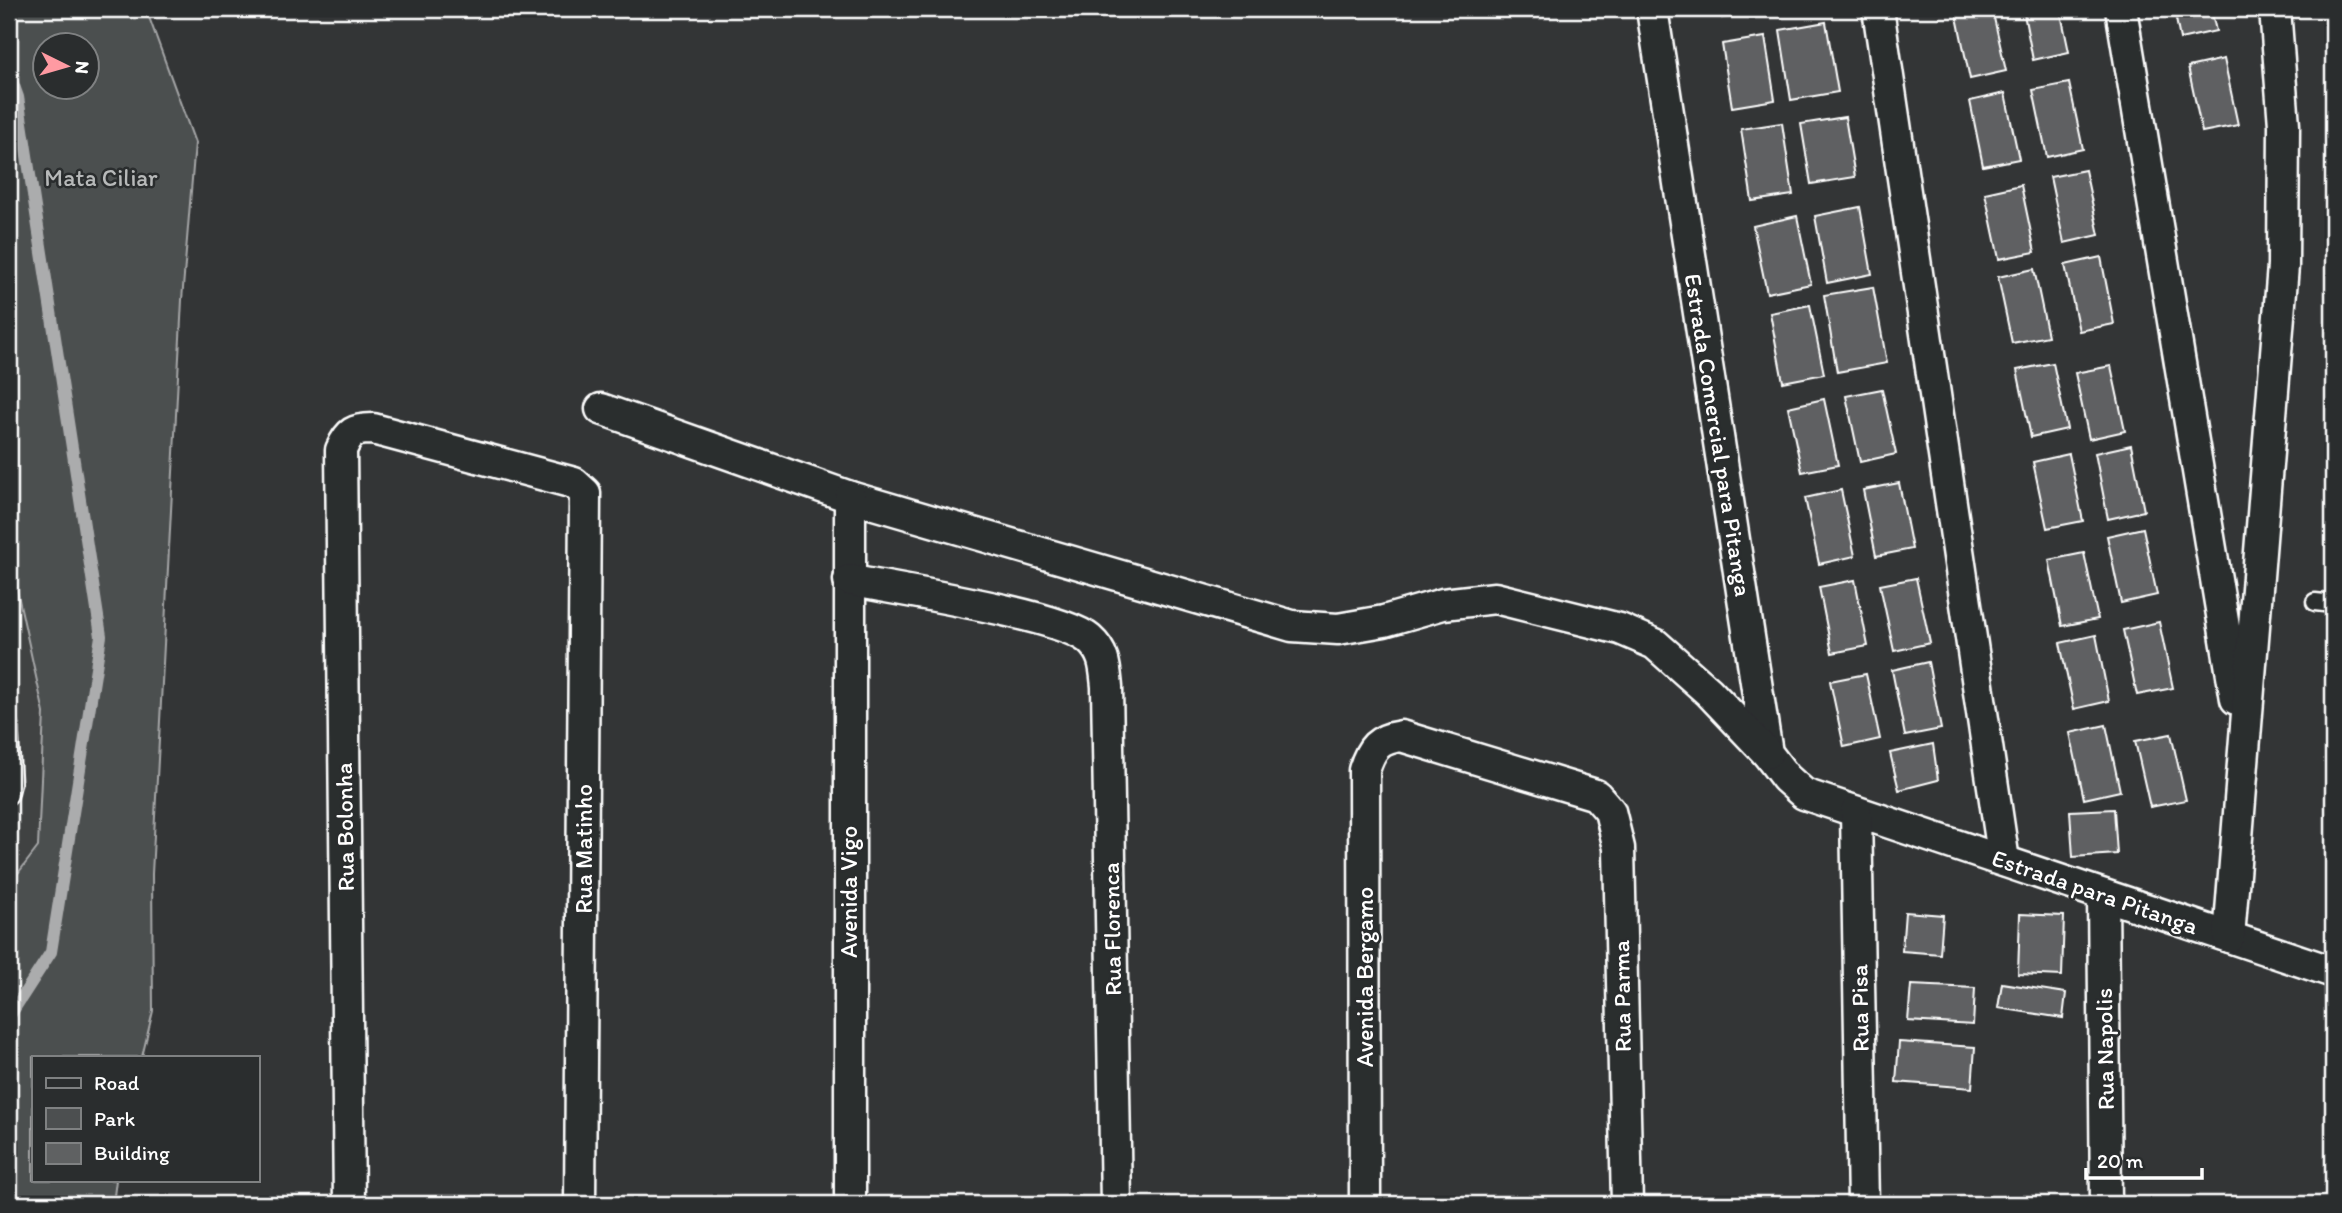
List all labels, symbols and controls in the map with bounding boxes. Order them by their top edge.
north arrow [32,32,102,102]
text: N [70,60,94,75]
park label: Mata Ciliar [44,163,158,192]
street label: Estrada Comercial para Pitanga [1679,272,1758,599]
street label: Rua Bolonha [329,762,360,892]
street label: Rua Matinho [569,784,598,914]
street label: Avenida Vigo [834,826,863,958]
street label: Estrada para Pitanga [1988,843,2202,941]
street label: Rua Florenca [1096,862,1127,996]
street label: Avenida Bergamo [1350,887,1379,1067]
street label: Rua Parma [1606,939,1637,1053]
street label: Rua Pisa [1844,963,1875,1052]
street label: Rua Napolis [2089,988,2120,1110]
legend [32,1056,259,1182]
text: Road [94,1070,140,1095]
text: Park [94,1106,136,1131]
scale bar [2086,1136,2202,1180]
text: Building [94,1140,170,1165]
text: 20 m [2097,1148,2144,1173]

